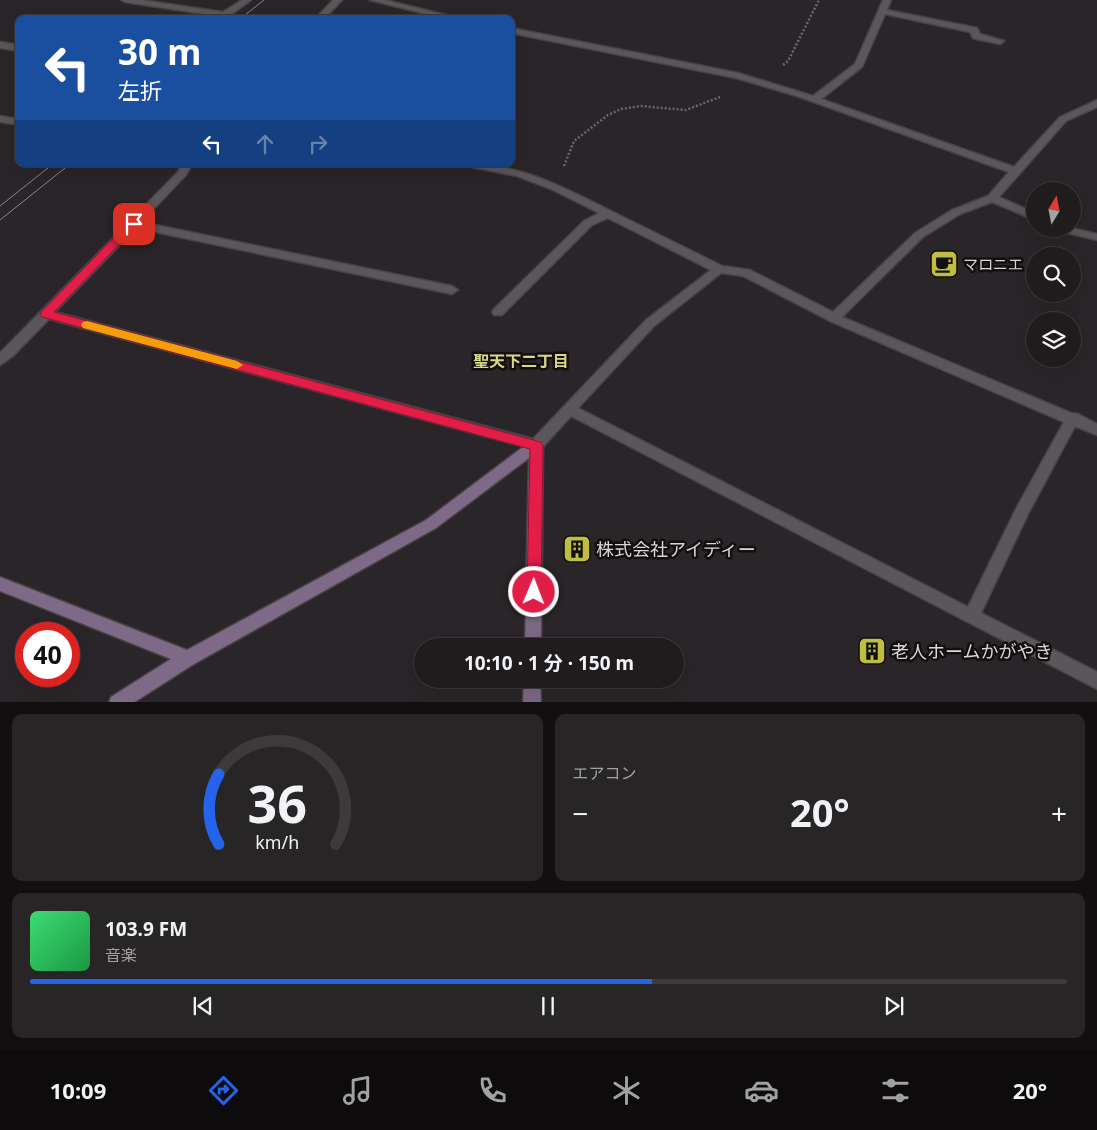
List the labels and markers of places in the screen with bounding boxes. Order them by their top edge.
pin [113,203,155,245]
cafe icon: マロニエ [929,249,959,279]
place label: マロニエ [963,254,1023,274]
building icon: 株式会社アイディー [562,534,592,564]
place label: 株式会社アイディー [596,537,756,561]
building icon: 老人ホームかがやき [857,636,887,666]
place label: 老人ホームかがやき [891,639,1052,663]

